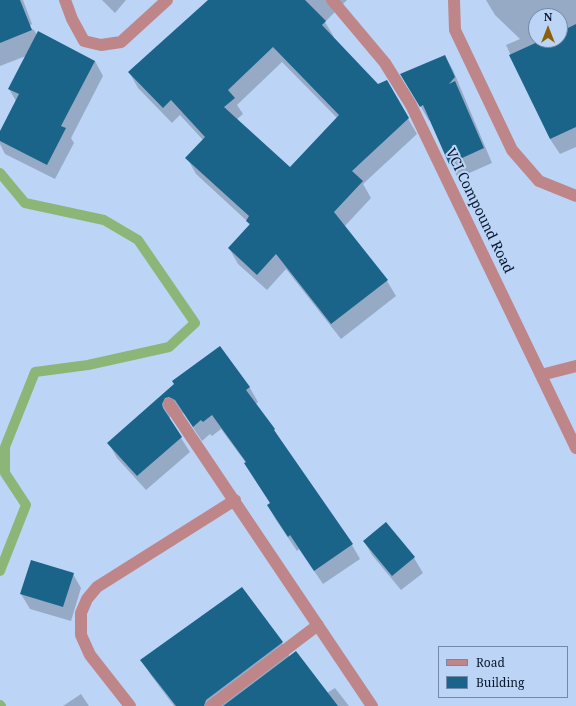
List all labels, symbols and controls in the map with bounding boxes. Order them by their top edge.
north arrow [528,8,568,48]
text: N [544,9,552,24]
street label: VCI Compound Road [441,146,517,276]
legend [438,646,568,698]
text: Road [476,654,505,671]
text: Building [476,674,524,691]

